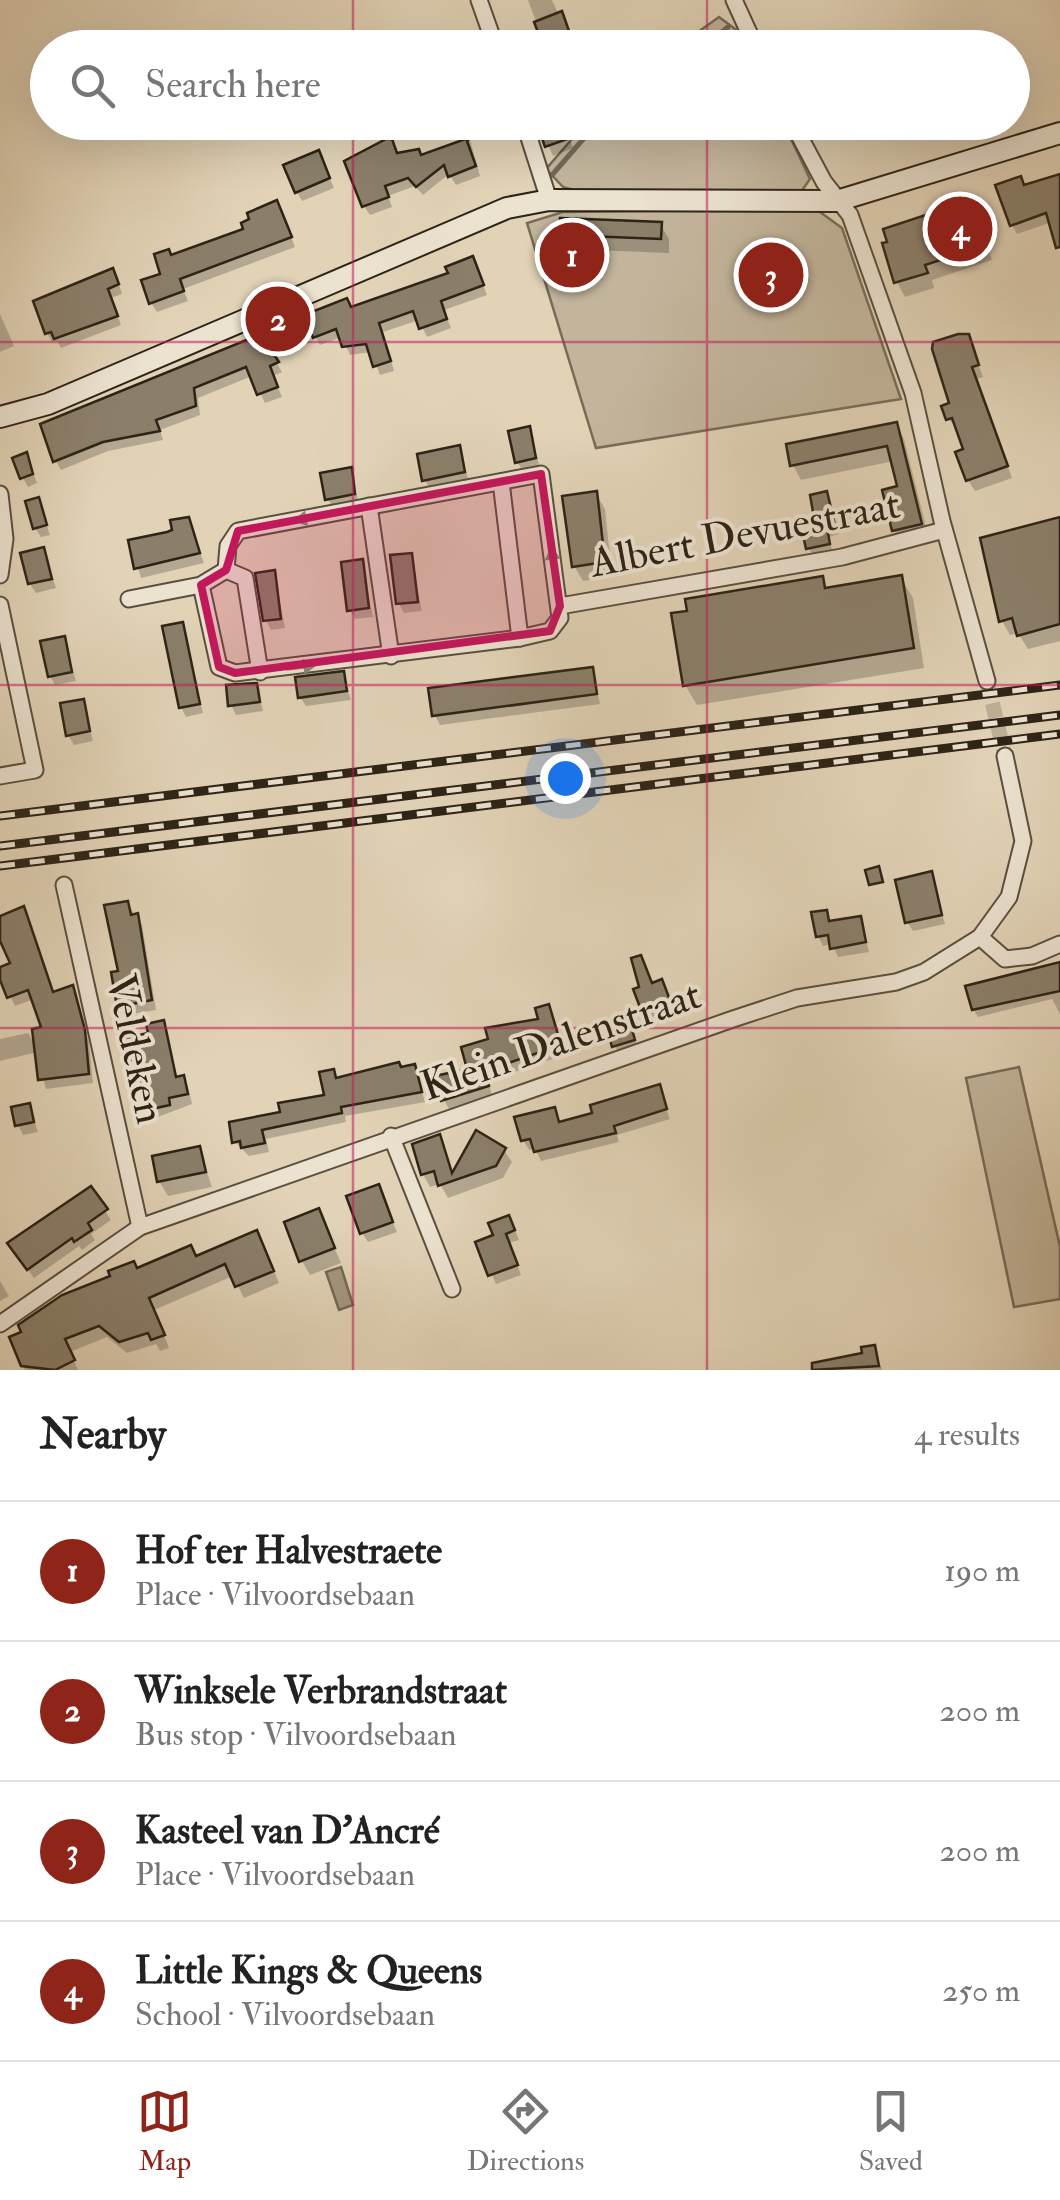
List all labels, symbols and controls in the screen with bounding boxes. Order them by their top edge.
search box [30,30,1030,140]
icon: search [65,58,120,113]
text: Search here [145,61,321,109]
pin: 4 [928,192,992,266]
pin: 1 [540,218,604,292]
pin: 3 [738,238,804,312]
pin: 2 [246,282,310,356]
street label: Albert Devuestraat [585,478,904,590]
one-way arrow [294,510,325,526]
one-way arrow [544,546,560,577]
one-way arrow [285,659,317,675]
your location [540,753,591,804]
street label: Klein Dalenstraat [414,969,708,1113]
street label: Veldeken [94,970,176,1128]
text: Nearby [40,1409,166,1461]
text: 4 results [914,1415,1020,1455]
text: Hof ter Halvestraete [135,1527,442,1575]
text: 1 [67,1551,78,1591]
text: 190 m [944,1551,1020,1591]
text: Place · Vilvoordsebaan [135,1575,415,1615]
text: Winksele Verbrandstraat [135,1667,507,1715]
text: 2 [64,1691,81,1731]
text: 200 m [939,1691,1020,1731]
text: Bus stop · Vilvoordsebaan [135,1715,457,1755]
text: Kasteel van D'Ancré [135,1807,440,1855]
text: 3 [66,1831,79,1871]
text: 200 m [939,1831,1020,1871]
text: Place · Vilvoordsebaan [135,1855,415,1895]
text: Little Kings & Queens [135,1947,482,1995]
text: 4 [64,1971,81,2011]
text: 250 m [942,1971,1020,2011]
text: School · Vilvoordsebaan [135,1995,435,2035]
tab: Map [137,2084,192,2179]
tab: Directions [467,2084,584,2179]
tab: Saved [859,2084,923,2179]

